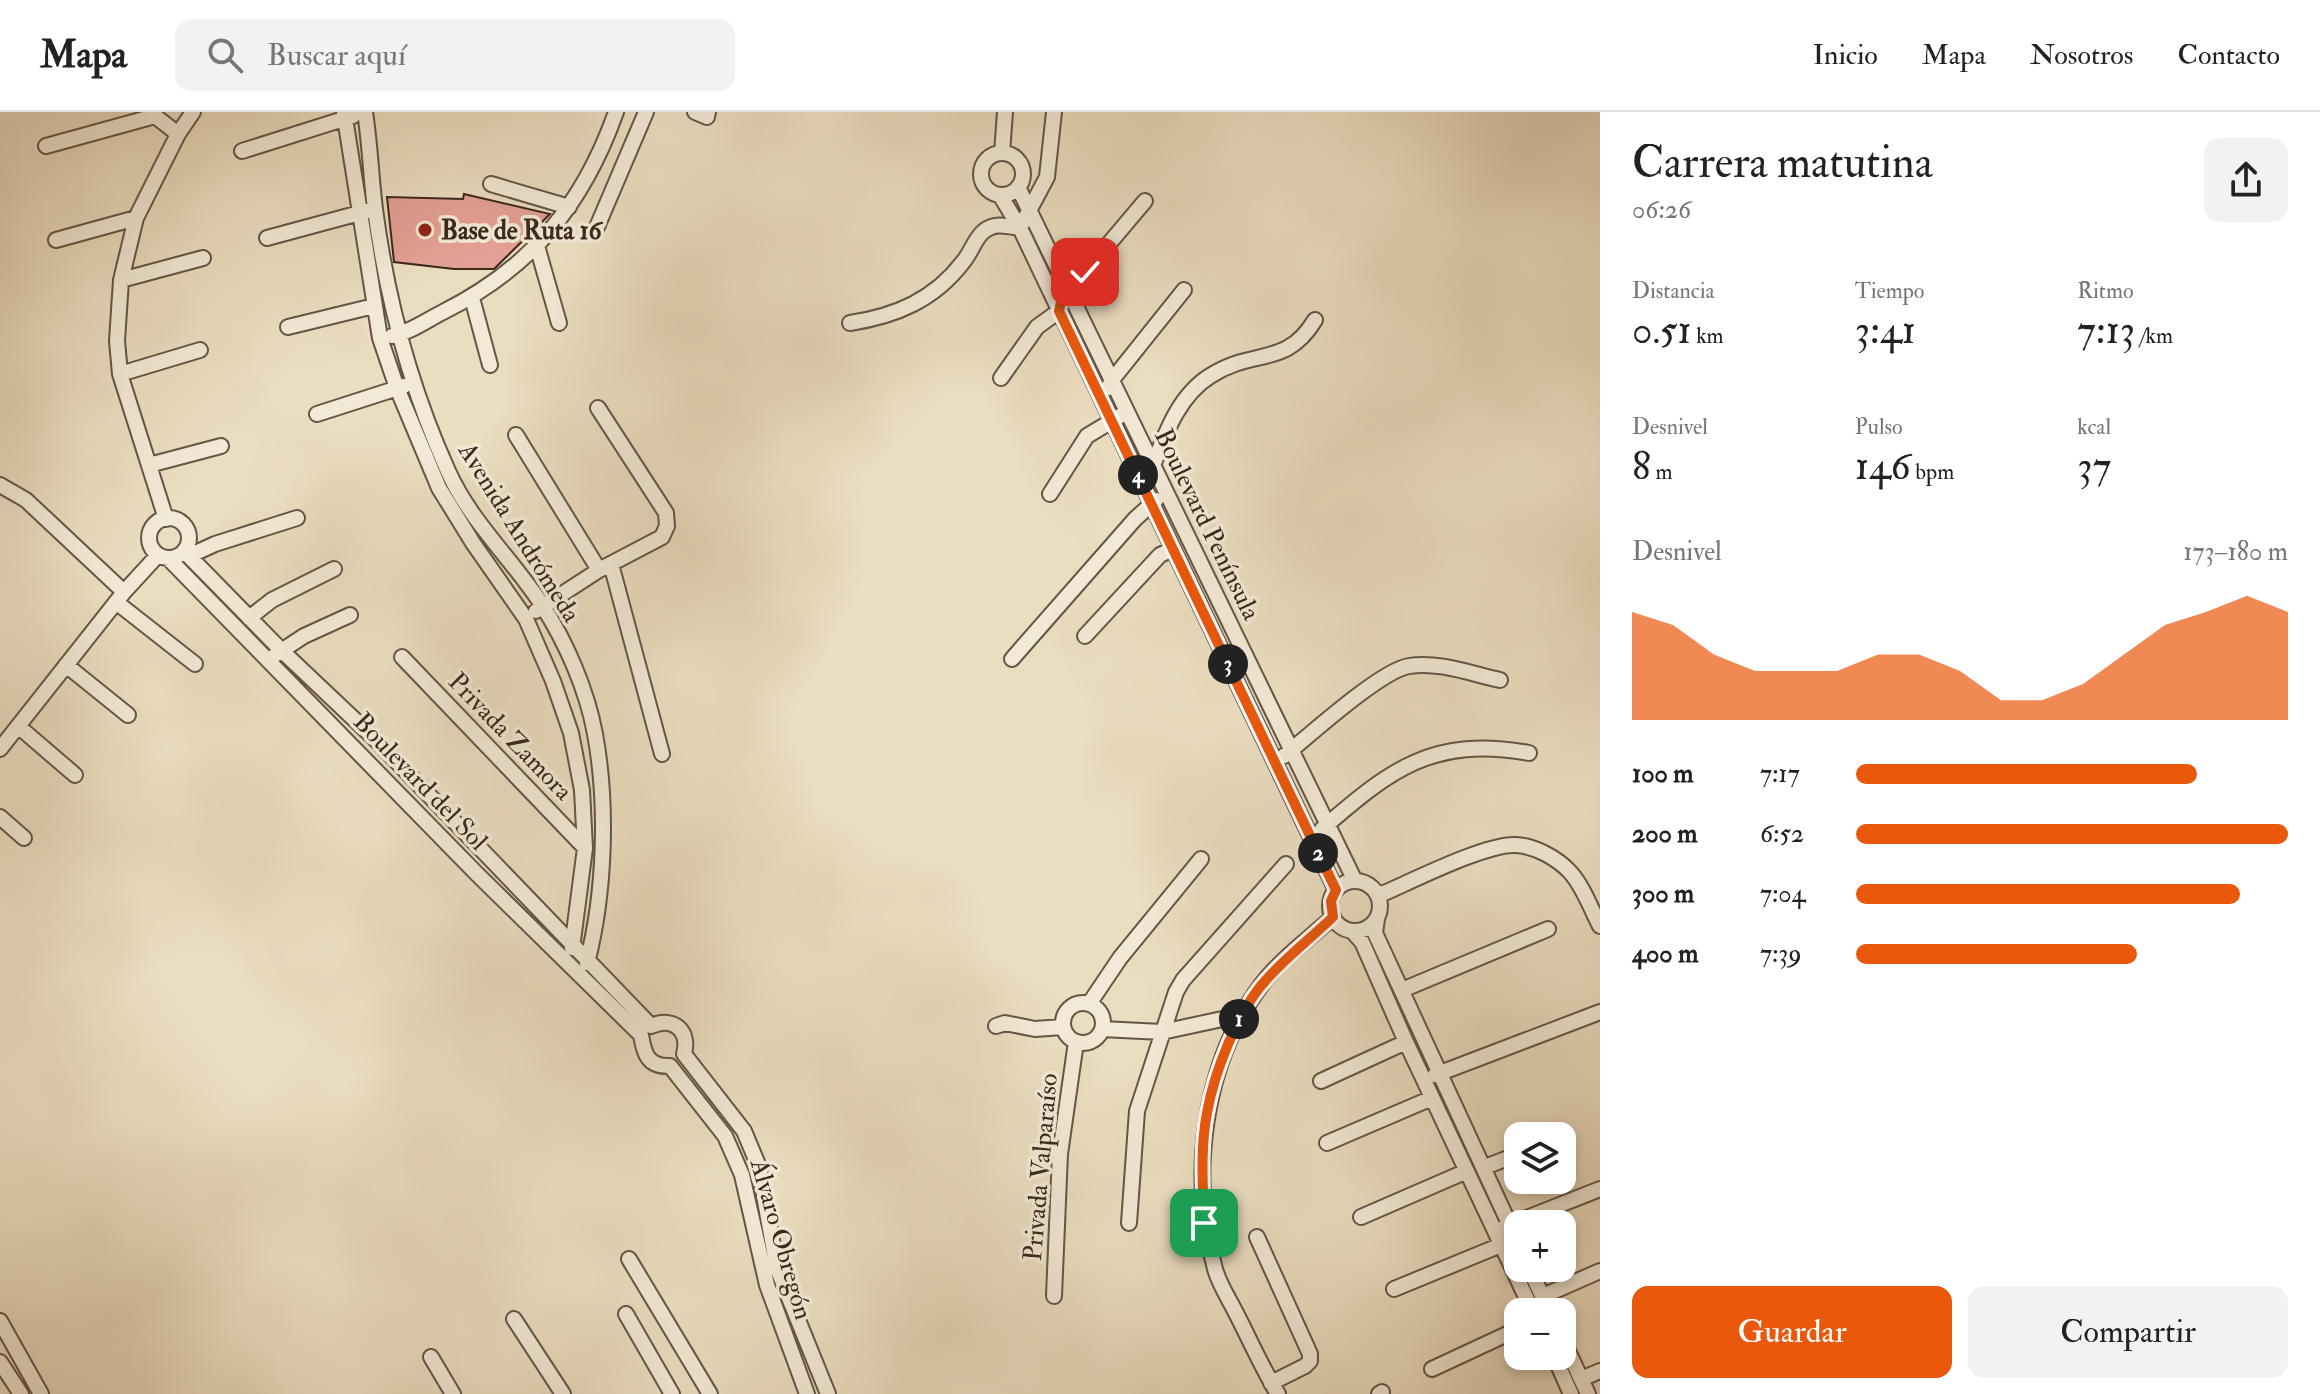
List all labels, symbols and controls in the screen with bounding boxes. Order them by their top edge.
search box [175,19,735,91]
text: Mapa [40,31,127,79]
icon: search [203,33,247,77]
text: Buscar aquí [267,37,406,74]
text: Inicio [1813,38,1878,73]
text: Mapa [1922,38,1986,73]
text: Nosotros [2030,38,2133,73]
text: Contacto [2177,38,2280,73]
text: Carrera matutina [1632,136,1933,191]
button: share [2204,138,2288,222]
text: 06:26 [1632,194,1691,226]
place label: Base de Ruta 16 [441,215,604,247]
marker: Base de Ruta 16 [416,221,434,239]
pin [1051,238,1119,306]
icon: check [1063,250,1107,294]
text: Distancia [1632,277,1715,305]
text: Tiempo [1855,277,1924,305]
text: Ritmo [2077,277,2134,305]
text: 0.51 [1632,305,1692,356]
text: 3:41 [1855,305,1916,356]
text: 7:13 [2077,305,2135,356]
text: km [1692,322,1724,350]
text: /km [2135,322,2173,350]
text: Desnivel [1632,413,1708,441]
text: Pulso [1855,413,1903,441]
text: kcal [2077,413,2111,441]
street label: Boulevard Península [1147,424,1267,626]
street label: Avenida Andrómeda [450,436,587,629]
text: 8 [1632,441,1651,492]
text: 146 [1855,441,1911,492]
text: 37 [2077,441,2111,492]
pin: 4 [1118,455,1158,495]
text: m [1651,458,1672,486]
text: bpm [1911,458,1954,486]
text: 4 [1132,461,1144,489]
text: Desnivel [1632,536,1722,568]
text: 173–180 m [2183,536,2288,568]
pin: 3 [1208,644,1248,684]
text: 3 [1224,650,1232,678]
street label: Privada Zamora [441,666,579,808]
street label: Boulevard del Sol [346,706,494,858]
text: 100 m [1632,758,1693,790]
text: 7:17 [1760,758,1800,790]
text: 200 m [1632,818,1697,850]
text: 6:52 [1760,818,1804,850]
pin: 2 [1298,833,1338,873]
text: 2 [1312,839,1324,867]
text: 300 m [1632,878,1694,910]
text: 7:04 [1760,878,1806,910]
text: 400 m [1632,938,1698,970]
text: 7:39 [1760,938,1802,970]
pin: 1 [1219,999,1259,1039]
text: 1 [1235,1005,1243,1033]
street label: Privada Valparaíso [1017,1072,1066,1262]
map controls [1504,1122,1576,1370]
button: layers [1504,1122,1576,1194]
street label: Álvaro Obregón [743,1154,821,1323]
pin [1170,1189,1238,1257]
icon: arrive [1182,1201,1226,1245]
button: + [1504,1210,1576,1282]
button: Guardar [1632,1286,1952,1378]
button: Compartir [1968,1286,2288,1378]
button: − [1504,1298,1576,1370]

